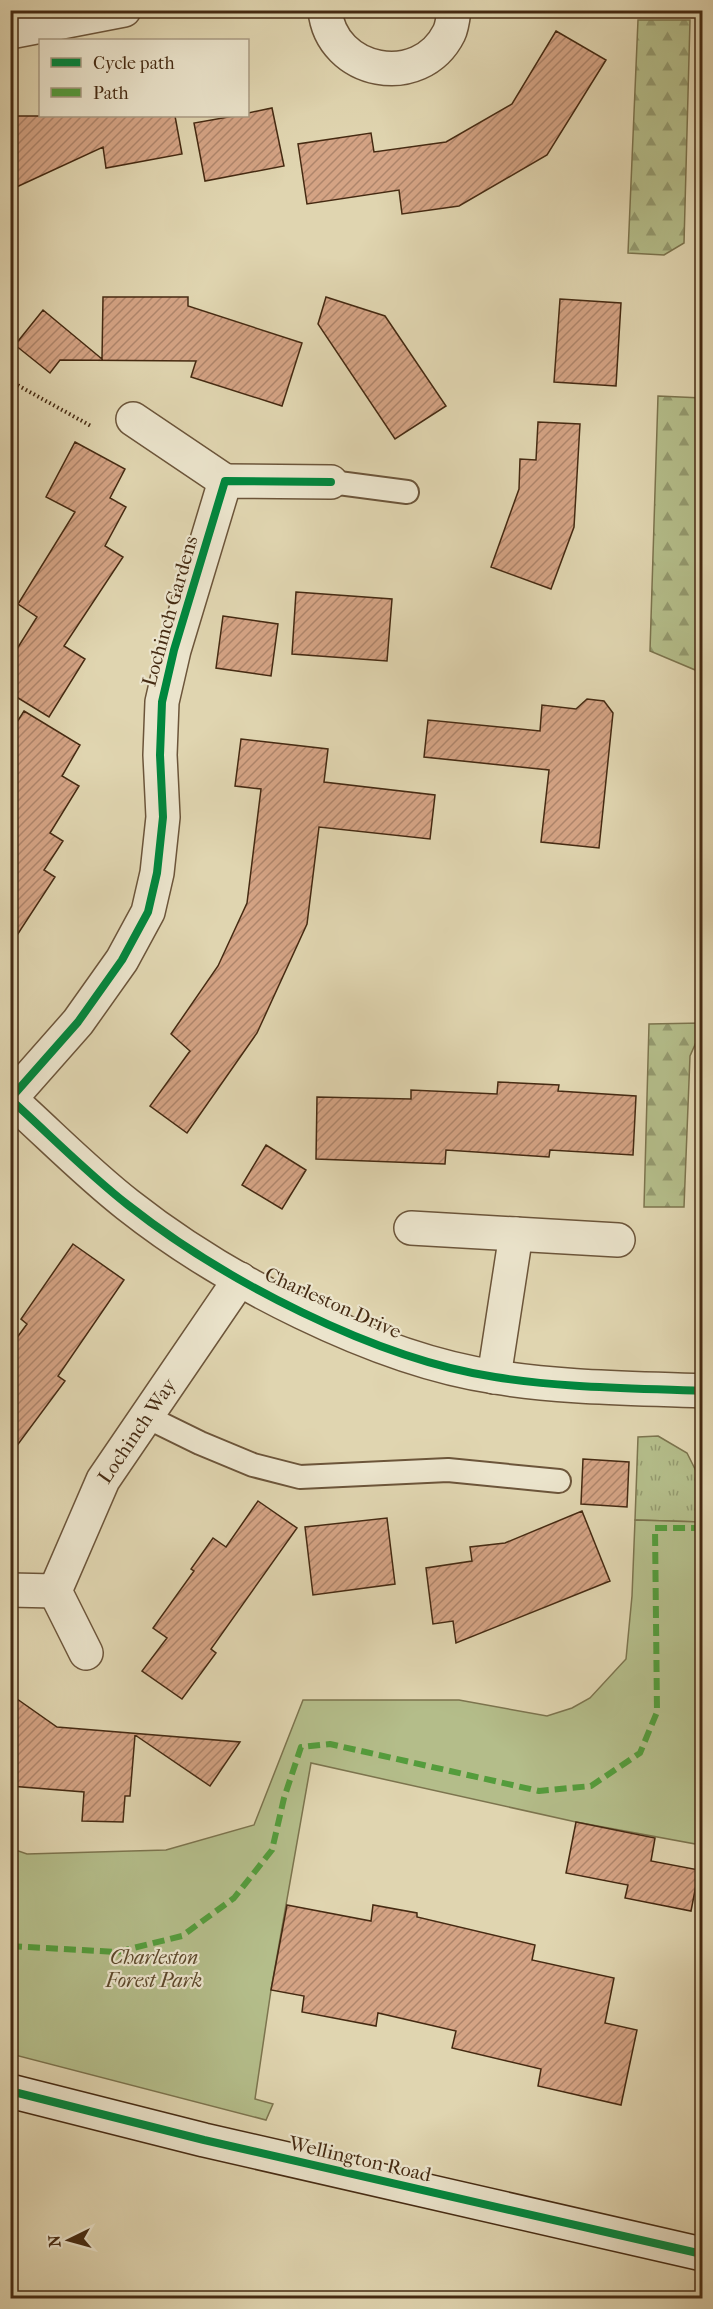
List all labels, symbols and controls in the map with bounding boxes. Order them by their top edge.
legend [39,39,249,117]
text: Cycle path [93,53,174,74]
text: Path [93,83,129,104]
street label: Lochinch Gardens [138,533,202,689]
street label: Charleston Drive [261,1263,405,1343]
street label: Lochinch Way [93,1373,181,1487]
park label: Charleston Forest Park [105,1946,202,1992]
street label: Wellington Road [286,2131,434,2187]
north arrow [39,2210,99,2270]
text: N [44,2234,65,2248]

